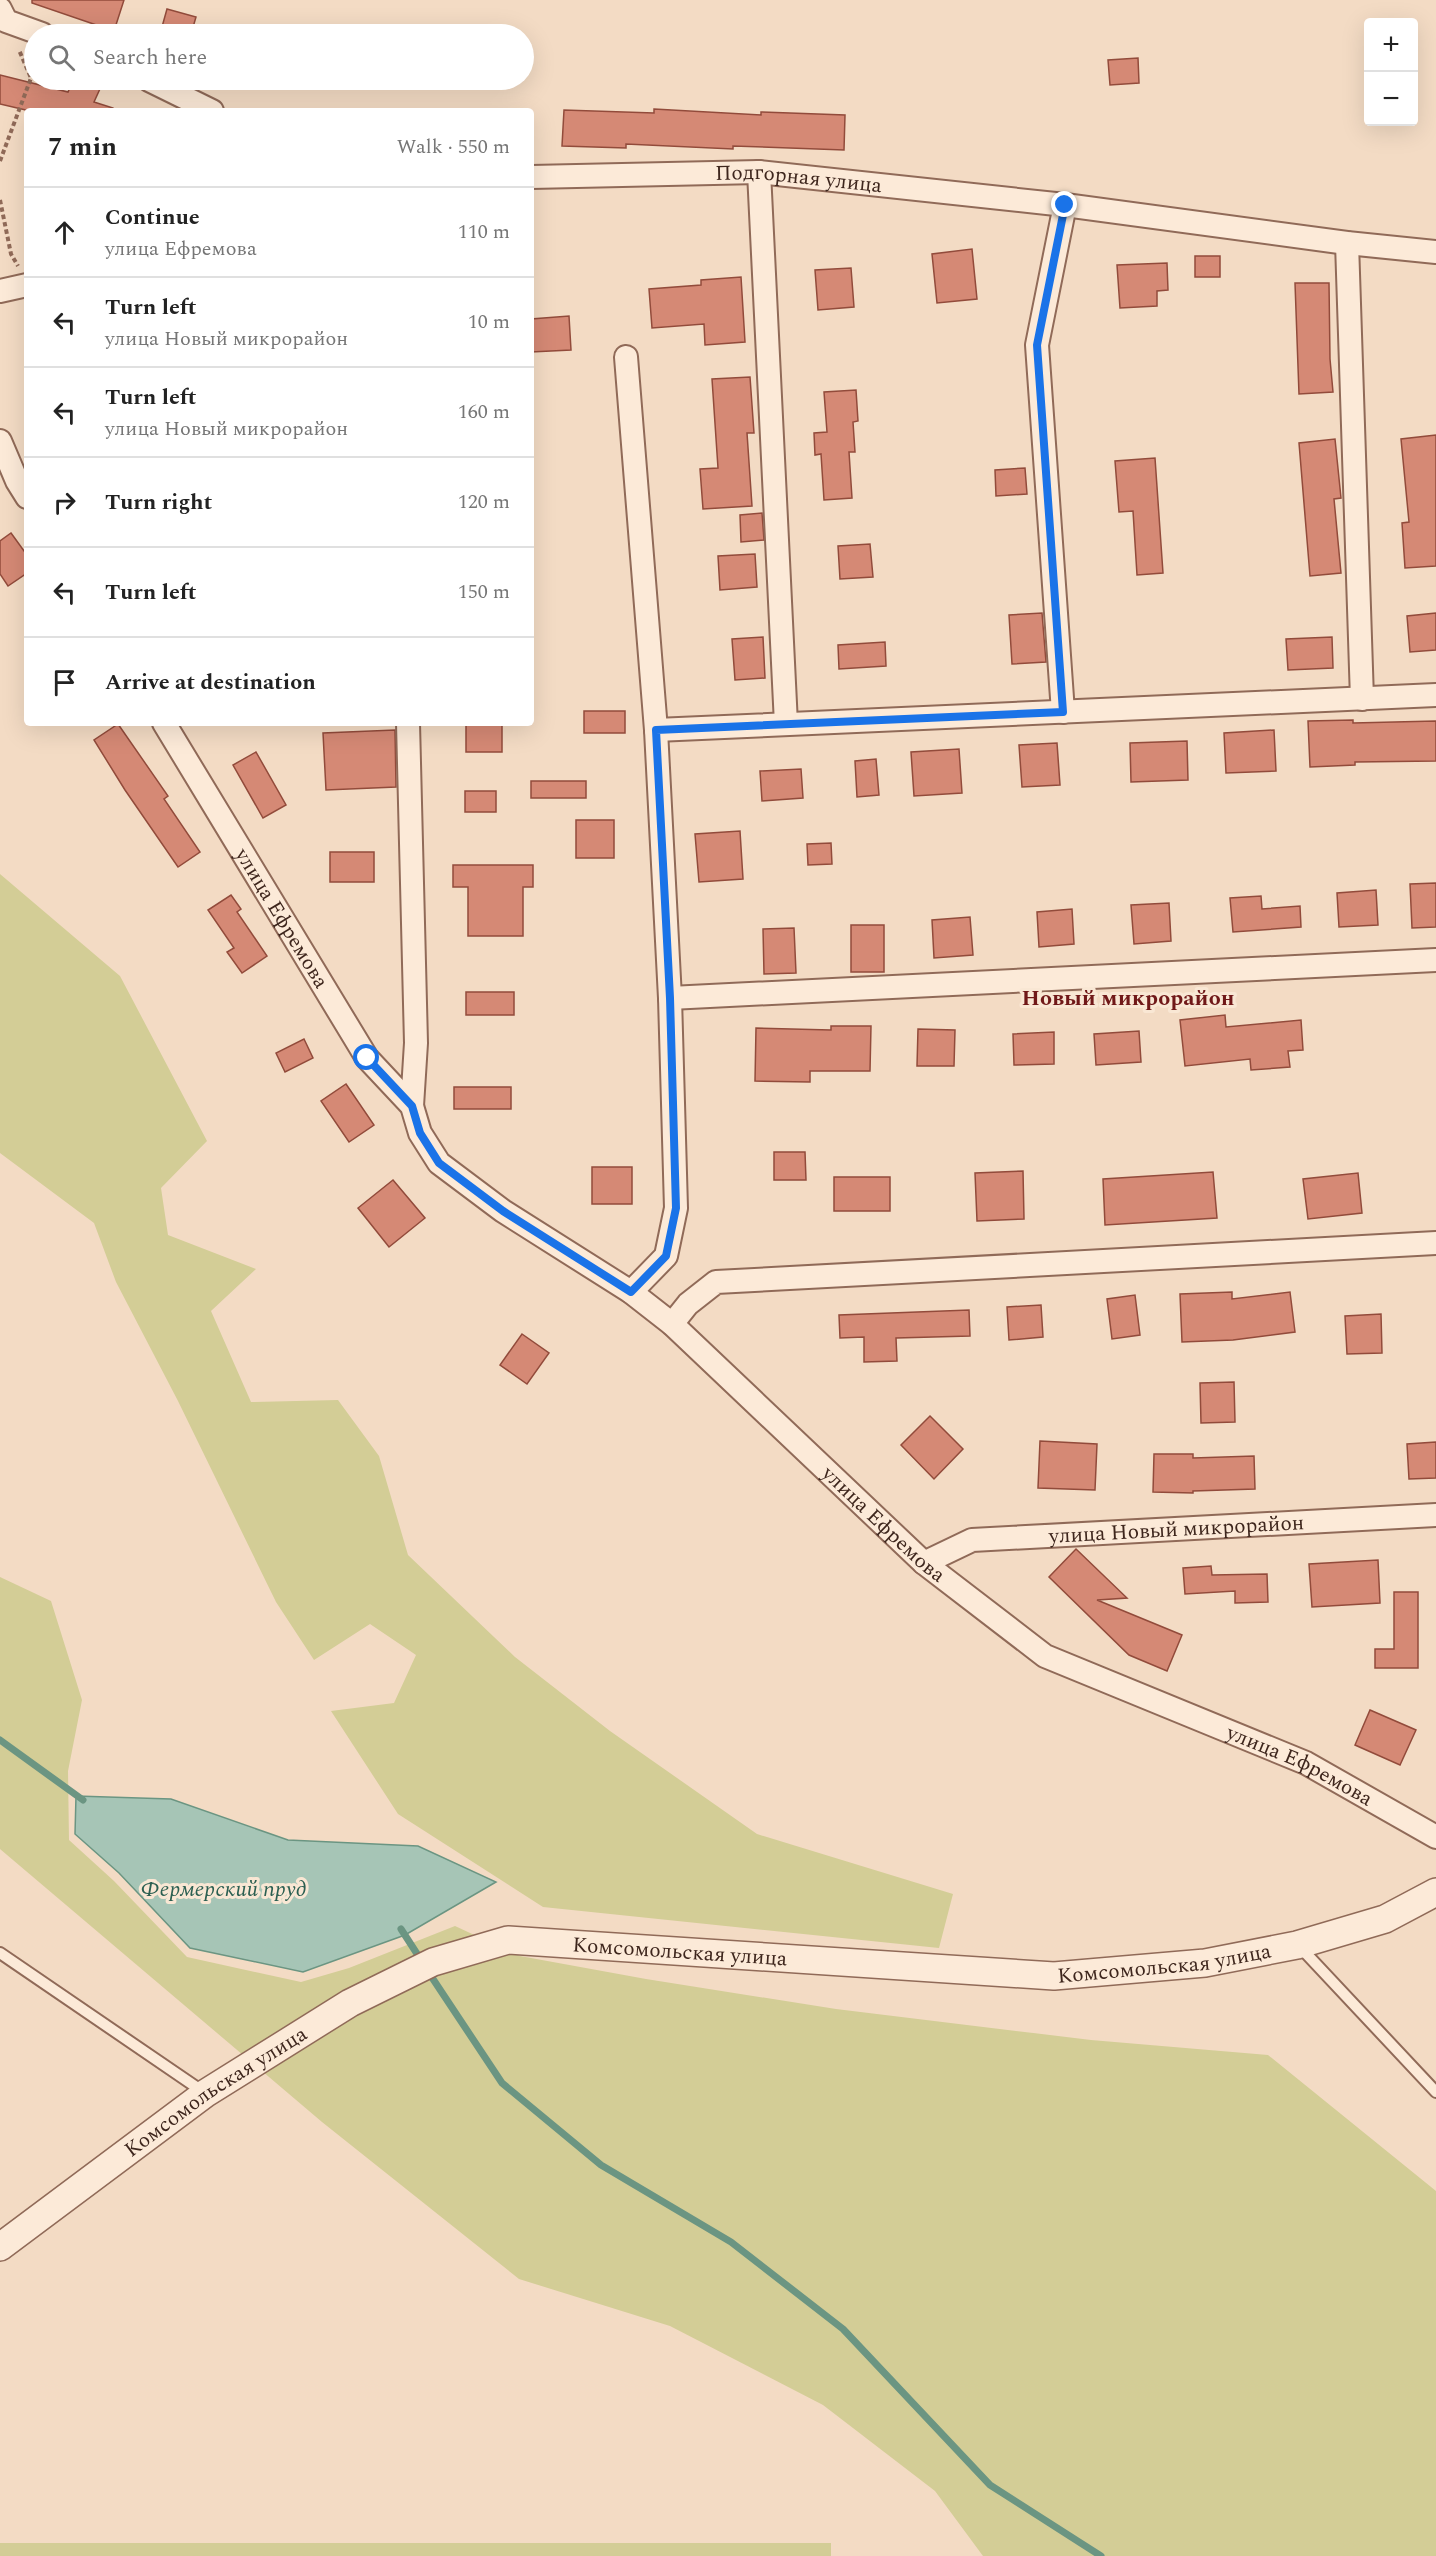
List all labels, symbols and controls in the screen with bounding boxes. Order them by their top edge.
map controls [1364,18,1418,126]
button: + [1364,18,1418,72]
search box [24,24,534,90]
icon: search [45,41,78,74]
text: Search here [93,41,207,74]
button: − [1364,72,1418,126]
text: 7 min [48,127,117,167]
text: Walk · 550 m [397,132,510,162]
street label: Подгорная улица [715,157,884,202]
route end [1051,191,1077,217]
text: Continue [105,201,200,234]
icon: ahead [48,216,81,249]
text: 110 m [458,217,510,247]
text: улица Ефремова [105,234,257,264]
text: Turn left [105,291,197,324]
icon: left [48,306,81,339]
text: 10 m [468,307,510,337]
text: улица Новый микрорайон [105,324,348,354]
text: Turn left [105,381,197,414]
icon: left [48,396,81,429]
text: 160 m [458,397,510,427]
text: улица Новый микрорайон [105,414,348,444]
icon: right [48,486,81,519]
text: Turn right [105,486,212,519]
text: 120 m [458,487,510,517]
icon: left [48,576,81,609]
text: Turn left [105,576,197,609]
text: 150 m [458,577,510,607]
icon: arrive [48,666,81,699]
text: Arrive at destination [105,666,316,699]
street label: улица Ефремова [226,841,337,996]
district label: Новый микрорайон [1022,982,1235,1015]
route start [353,1044,379,1070]
street label: улица Ефремова [813,1458,953,1591]
street label: улица Новый микрорайон [1047,1507,1305,1553]
street label: улица Ефремова [1221,1717,1379,1815]
water label: Фермерский пруд [141,1873,307,1906]
street label: Комсомольская улица [571,1929,789,1975]
street label: Комсомольская улица [1056,1935,1275,1993]
street label: Комсомольская улица [118,2018,314,2166]

